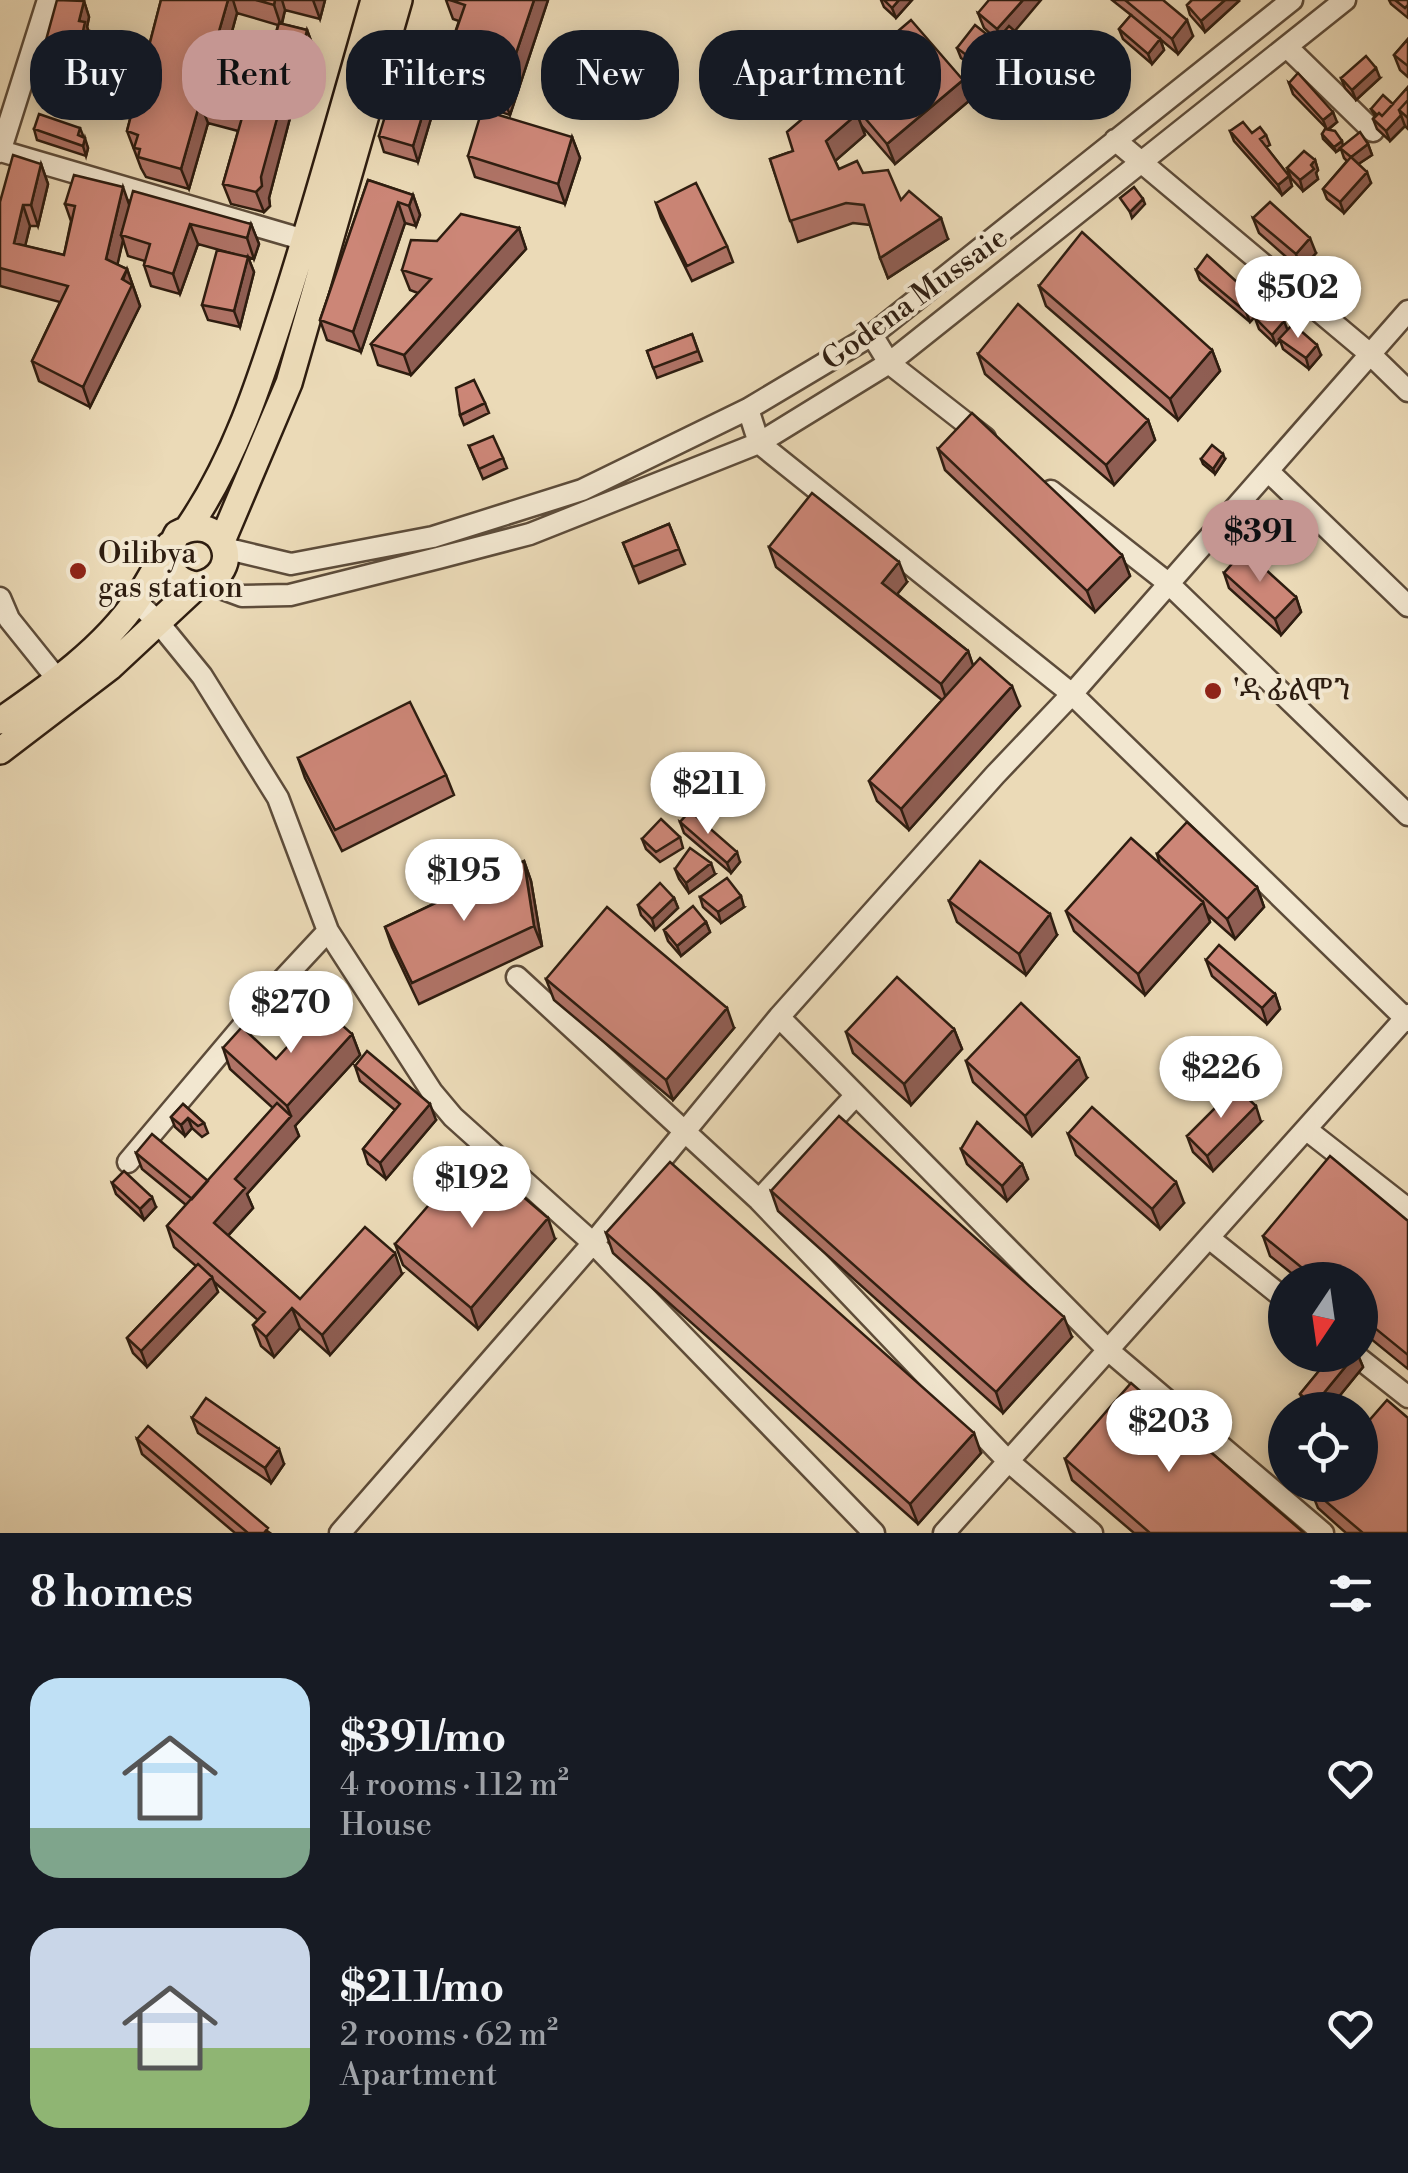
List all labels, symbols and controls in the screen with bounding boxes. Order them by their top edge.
chip: Buy [30,30,162,120]
chip: Rent [182,30,326,120]
chip: Filters [346,30,521,120]
chip: New [541,30,679,120]
chip: Apartment [699,30,941,120]
chip: House [961,30,1131,120]
street label: Godena Mussaie [815,219,1015,379]
pin: $502 [1239,256,1357,341]
text: $502 [1257,268,1339,308]
pin: $391 [1201,500,1319,585]
text: $391 [1224,512,1296,552]
place label: Oilibya gas station [98,535,243,607]
marker: Oilibya gas station [67,560,89,582]
place label: 'ዳ ፊልሞን [1233,672,1351,710]
marker: 'ዳ ፊልሞን [1202,680,1224,702]
pin: $211 [649,752,767,837]
text: $211 [672,764,744,804]
pin: $195 [405,839,523,924]
text: $195 [427,851,501,891]
pin: $270 [232,971,350,1056]
text: $270 [251,983,331,1023]
pin: $226 [1162,1036,1280,1121]
text: $226 [1181,1048,1261,1088]
pin: $192 [413,1146,531,1231]
text: $192 [435,1158,509,1198]
north arrow [1268,1262,1378,1372]
map controls [1268,1262,1378,1502]
pin: $203 [1110,1390,1228,1475]
button: locate [1268,1392,1378,1502]
text: $203 [1128,1402,1210,1442]
icon: filters [1323,1566,1378,1621]
text: 8 homes [30,1567,193,1620]
text: $391/mo [340,1712,506,1765]
icon: home [110,1718,230,1838]
icon: heart [1323,1751,1378,1806]
text: 4 rooms · 112 m² [340,1765,569,1805]
text: House [340,1805,432,1845]
text: $211/mo [340,1962,504,2015]
icon: home [110,1968,230,2088]
icon: heart [1323,2001,1378,2056]
text: 2 rooms · 62 m² [340,2015,558,2055]
text: Apartment [340,2055,497,2095]

